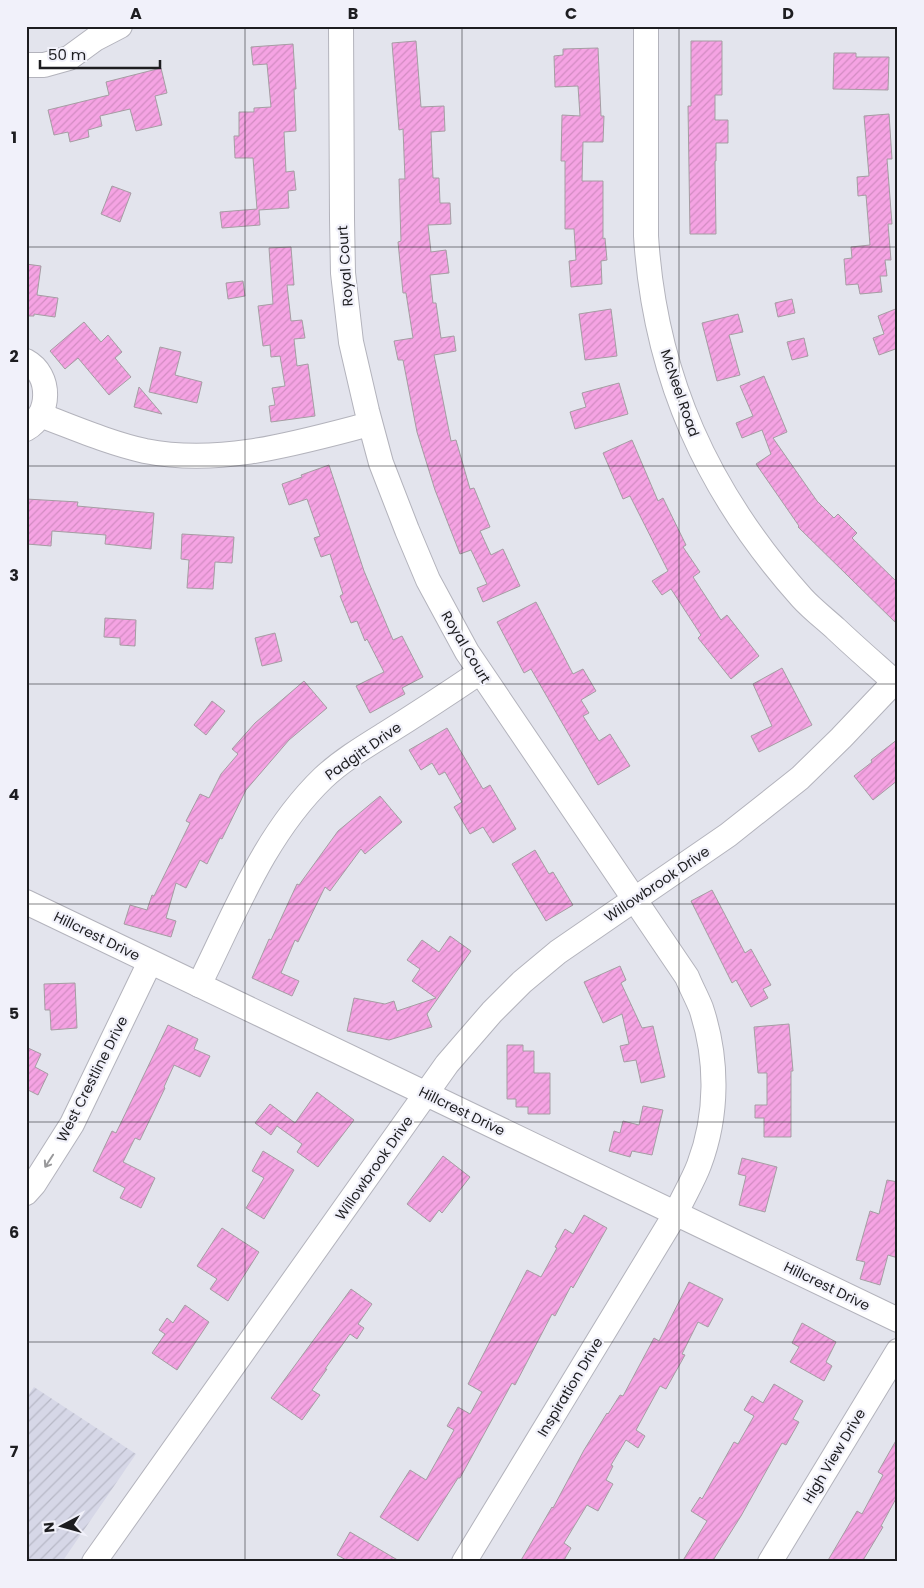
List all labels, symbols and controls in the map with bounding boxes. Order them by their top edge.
text: A [130,2,142,25]
text: B [348,2,358,25]
text: C [565,2,577,25]
text: D [782,2,794,25]
scale bar [40,38,160,70]
text: 50 m [48,44,86,65]
text: 1 [11,126,17,149]
street label: Royal Court [332,225,358,307]
text: 2 [9,345,19,368]
street label: McNeel Road [656,347,704,439]
text: 3 [9,564,19,587]
street label: Royal Court [437,607,495,687]
street label: Padgitt Drive [321,717,405,785]
text: 4 [9,783,20,806]
street label: Willowbrook Drive [600,841,714,927]
street label: Hillcrest Drive [51,906,144,966]
text: 5 [9,1002,19,1025]
street label: West Crestline Drive [52,1012,133,1145]
street label: Hillcrest Drive [416,1081,509,1141]
street label: Willowbrook Drive [331,1112,418,1224]
one-way arrow [44,1154,54,1168]
text: 6 [9,1221,19,1244]
street label: Hillcrest Drive [781,1256,874,1316]
street label: Inspiration Drive [532,1333,608,1440]
street label: High View Drive [798,1405,870,1507]
text: 7 [10,1440,19,1463]
north arrow [38,1500,88,1550]
text: N [39,1521,60,1534]

